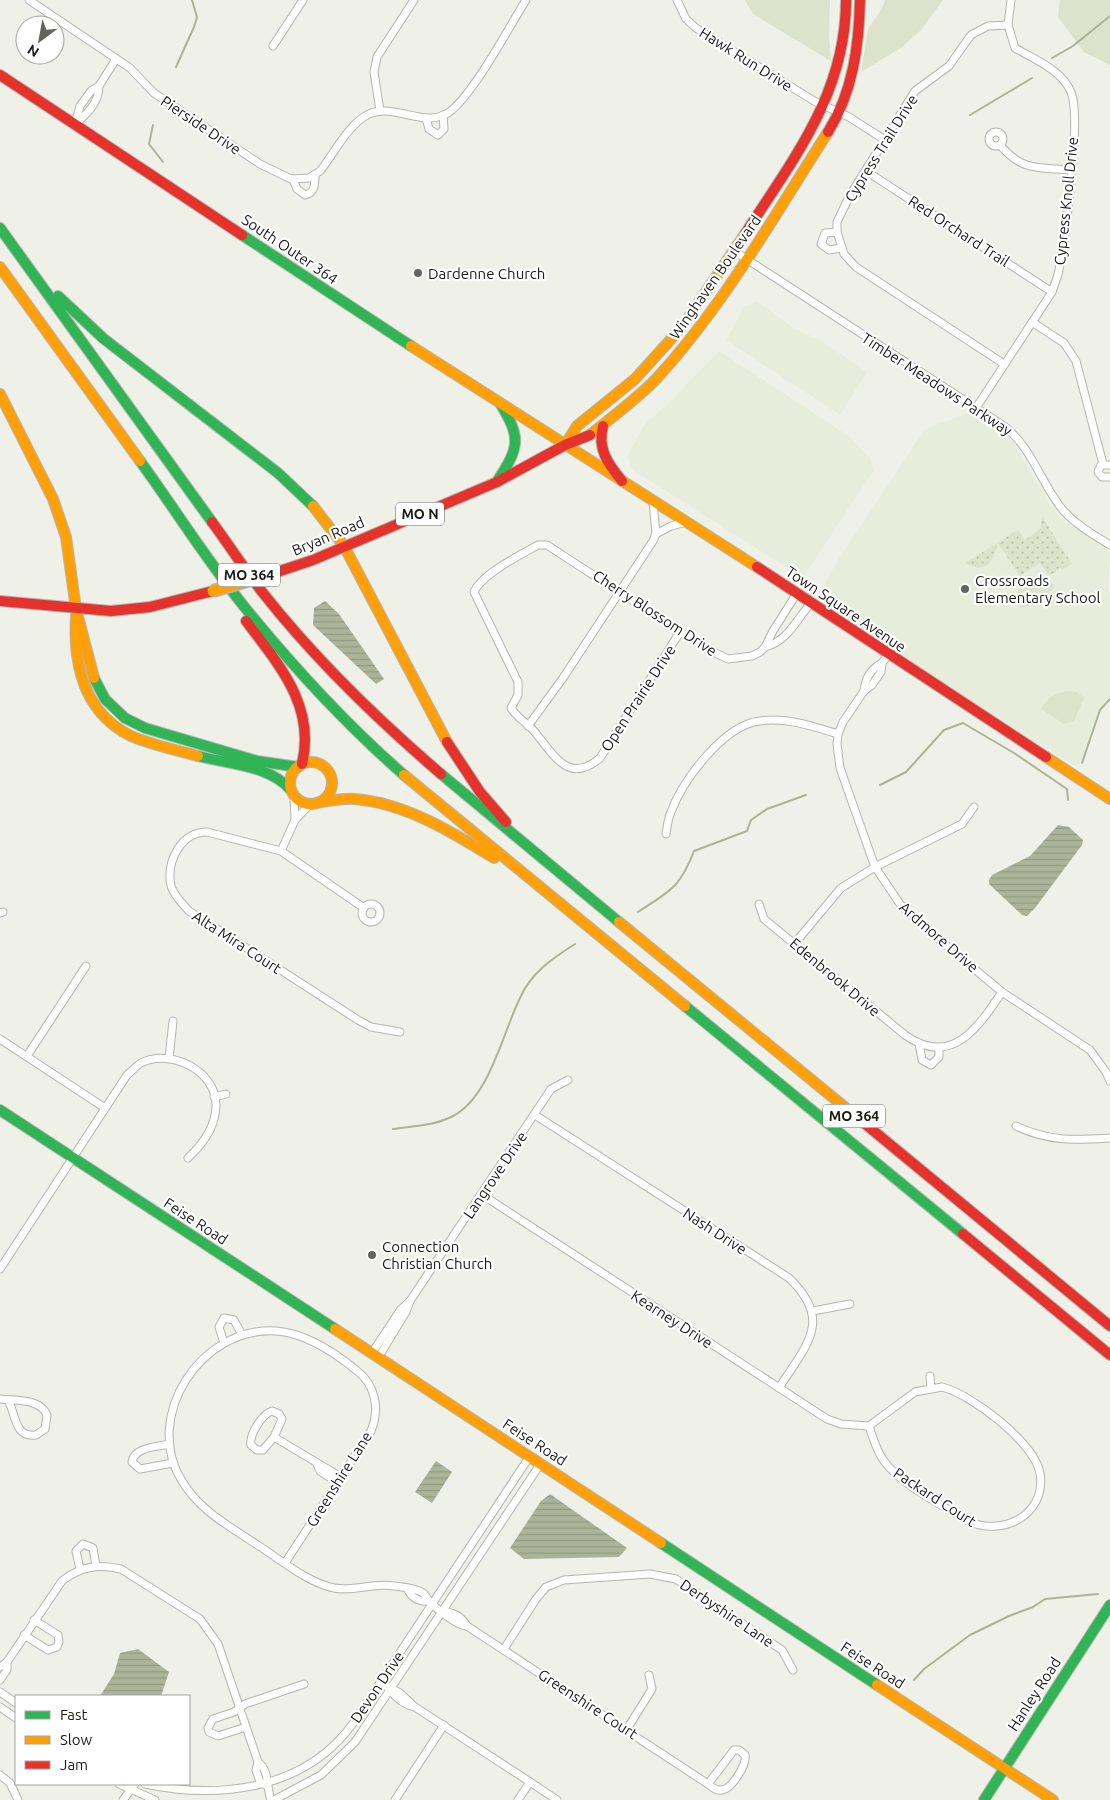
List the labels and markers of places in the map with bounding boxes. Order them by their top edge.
place label: Dardenne Church [428,265,545,282]
marker: Dardenne Church [412,267,424,279]
place label: Crossroads Elementary School [975,572,1101,606]
marker: Crossroads Elementary School [959,583,971,595]
place label: Connection Christian Church [382,1238,492,1272]
marker: Connection Christian Church [366,1249,378,1261]

